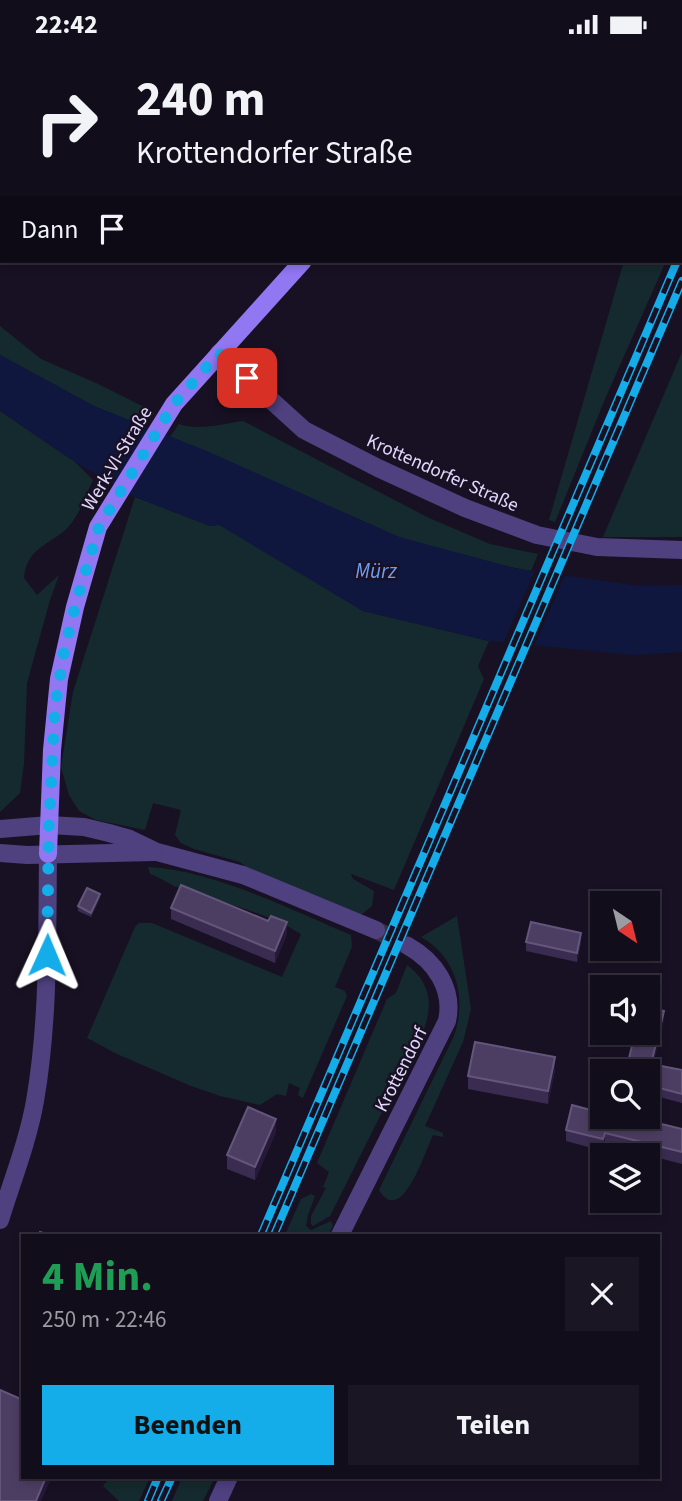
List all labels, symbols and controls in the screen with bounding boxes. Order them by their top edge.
text: 22:42 [35,6,98,43]
text: 240 m [136,65,265,135]
icon: right [21,77,112,168]
text: Krottendorfer Straße [136,130,413,176]
icon: arrive [93,210,131,248]
text: Dann [21,211,79,248]
pin [217,348,277,408]
icon: arrive [228,359,266,397]
street label: Werk-VI-Straße [75,401,159,516]
street label: Krottendorfer Straße [362,428,523,519]
water label: Mürz [355,556,398,586]
north arrow [590,891,660,961]
map controls [590,891,660,1213]
position arrow [10,918,84,992]
button: sound [590,975,660,1045]
street label: Krottendorf [368,1021,435,1117]
button: search [590,1059,660,1129]
button: layers [590,1143,660,1213]
text: 4 Min. [42,1247,153,1307]
button: close [565,1257,639,1331]
text: 250 m · 22:46 [42,1303,166,1336]
button: Beenden [42,1385,334,1465]
button: Teilen [348,1385,639,1465]

